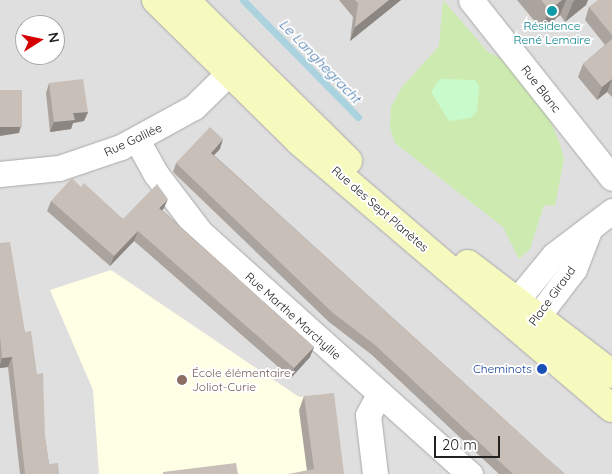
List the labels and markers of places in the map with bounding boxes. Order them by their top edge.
marker: Résidence René Lemaire [546,5,558,17]
place label: Résidence René Lemaire [514,19,590,47]
place label: Cheminots [473,362,532,376]
marker: Cheminots [536,363,548,375]
place label: École élémentaire Joliot-Curie [192,366,291,394]
marker: École élémentaire Joliot-Curie [176,374,188,386]

